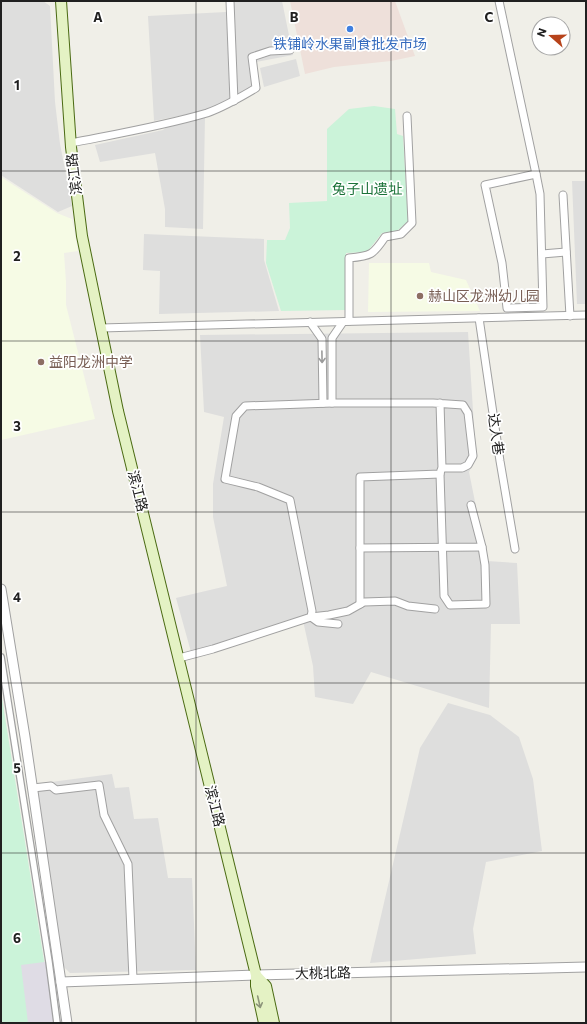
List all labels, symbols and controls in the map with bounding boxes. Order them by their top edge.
text: A [93,9,103,25]
text: B [290,9,299,25]
text: C [485,9,494,25]
north arrow [531,16,571,56]
marker: 铁铺岭水果副食批发市场 [345,24,355,34]
text: N [534,26,549,39]
place label: 铁铺岭水果副食批发市场 [273,35,427,52]
text: 1 [14,77,20,93]
street label: 滨江路 [63,152,84,196]
park label: 兔子山遗址 [332,180,402,197]
text: 2 [13,248,21,264]
place label: 赫山区龙洲幼儿园 [428,287,540,304]
marker: 赫山区龙洲幼儿园 [415,291,425,301]
one-way arrow [318,350,326,363]
place label: 益阳龙洲中学 [49,353,133,370]
marker: 益阳龙洲中学 [36,357,46,367]
street label: 达人巷 [485,412,508,456]
text: 3 [13,418,21,434]
street label: 滨江路 [125,468,152,513]
text: 4 [13,589,21,605]
text: 5 [13,760,21,776]
street label: 滨江路 [202,783,229,828]
text: 6 [13,930,21,946]
street label: 大桃北路 [295,964,351,981]
one-way arrow [256,996,264,1009]

